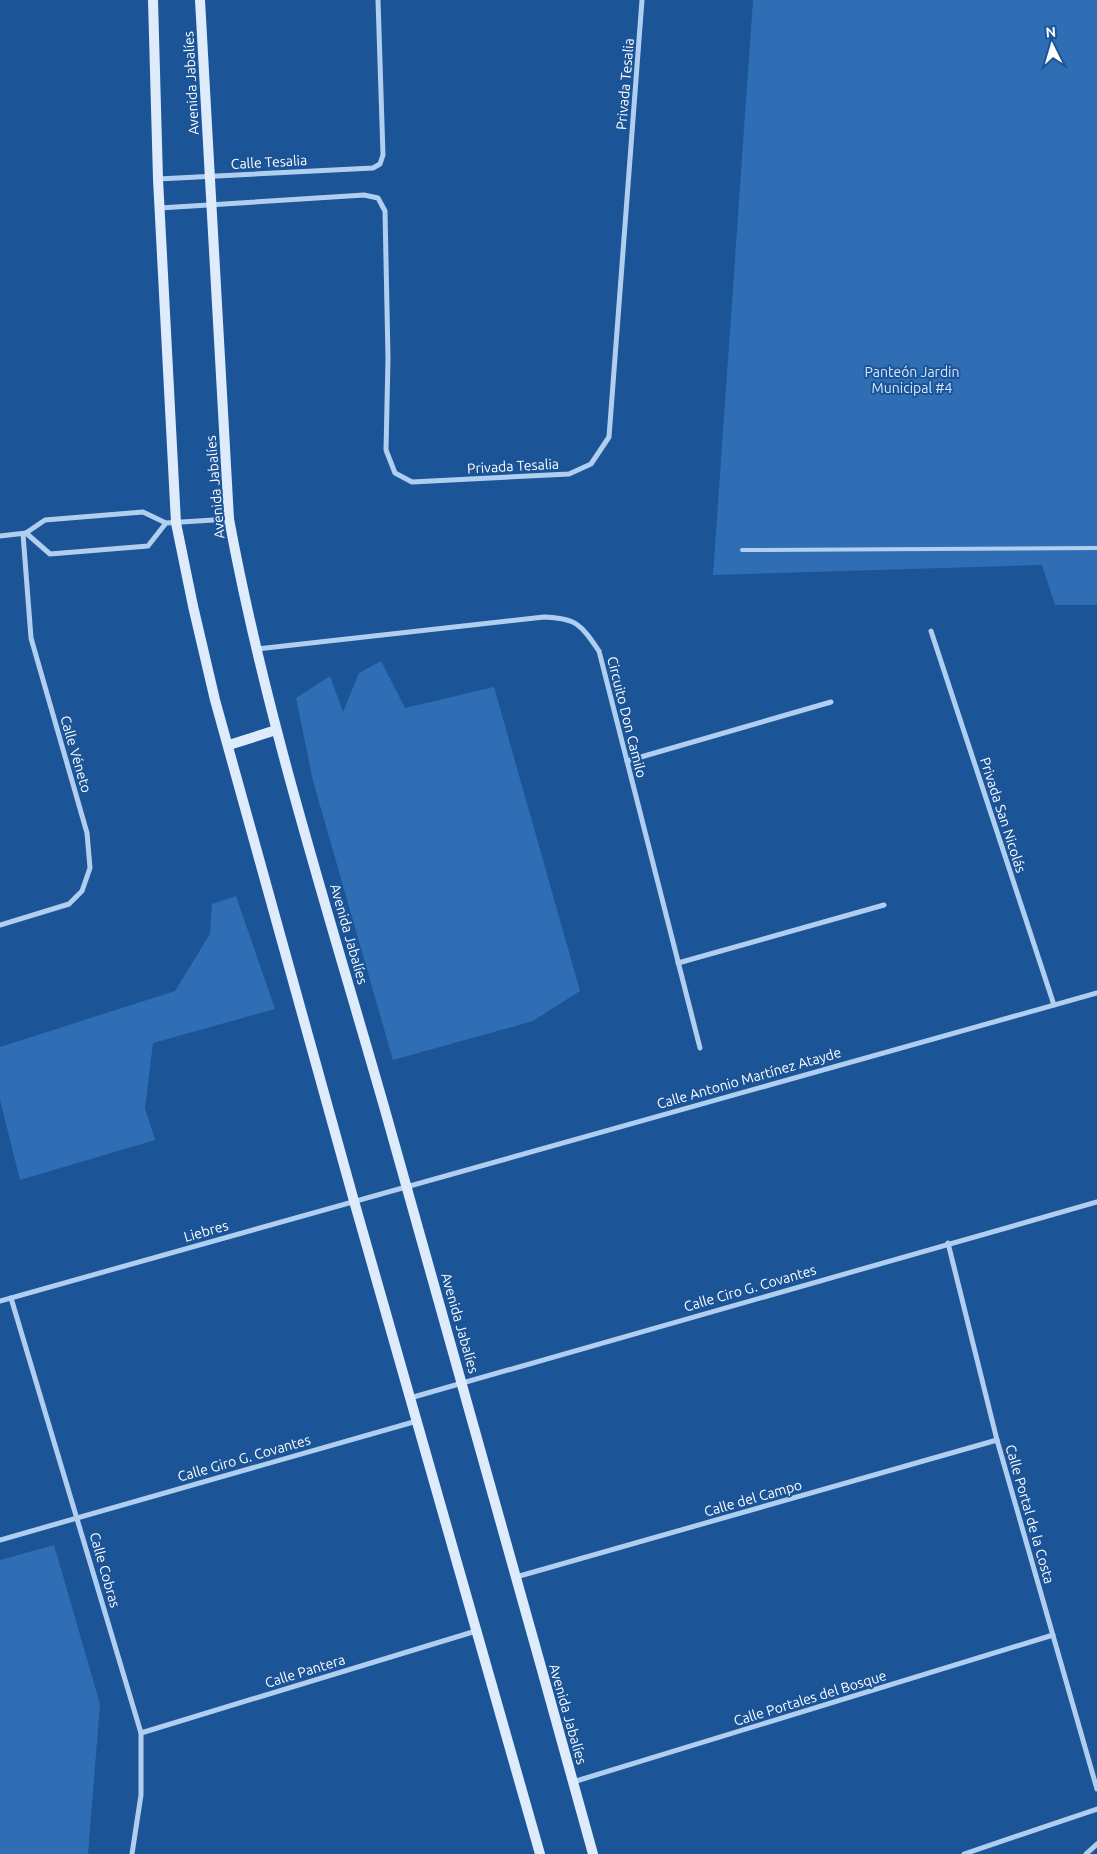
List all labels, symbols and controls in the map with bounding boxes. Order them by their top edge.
north arrow [1027,20,1077,70]
text: N [1045,24,1057,40]
street label: Avenida Jabalíes [180,31,202,135]
street label: Privada Tesalia [613,37,637,131]
street label: Calle Tesalia [230,152,308,172]
park label: Panteón Jardin Municipal #4 [865,364,960,396]
street label: Avenida Jabalíes [203,435,227,539]
street label: Privada Tesalia [467,456,559,476]
street label: Circuito Don Camilo [604,655,650,779]
street label: Calle Véneto [57,714,95,794]
street label: Privada San Nicolás [977,755,1029,875]
street label: Avenida Jabalíes [327,882,371,986]
street label: Calle Antonio Martínez Atayde [655,1044,843,1112]
street label: Liebres [182,1217,230,1245]
street label: Calle Ciro G. Covantes [682,1261,818,1315]
street label: Avenida Jabalíes [438,1271,482,1375]
street label: Calle Giro G. Covantes [176,1431,312,1485]
street label: Calle Portal de la Costa [1002,1443,1058,1585]
street label: Calle del Campo [702,1476,804,1520]
street label: Calle Cobras [87,1531,123,1609]
street label: Calle Pantera [263,1651,347,1691]
street label: Avenida Jabalíes [546,1662,590,1766]
street label: Calle Portales del Bosque [732,1667,888,1729]

